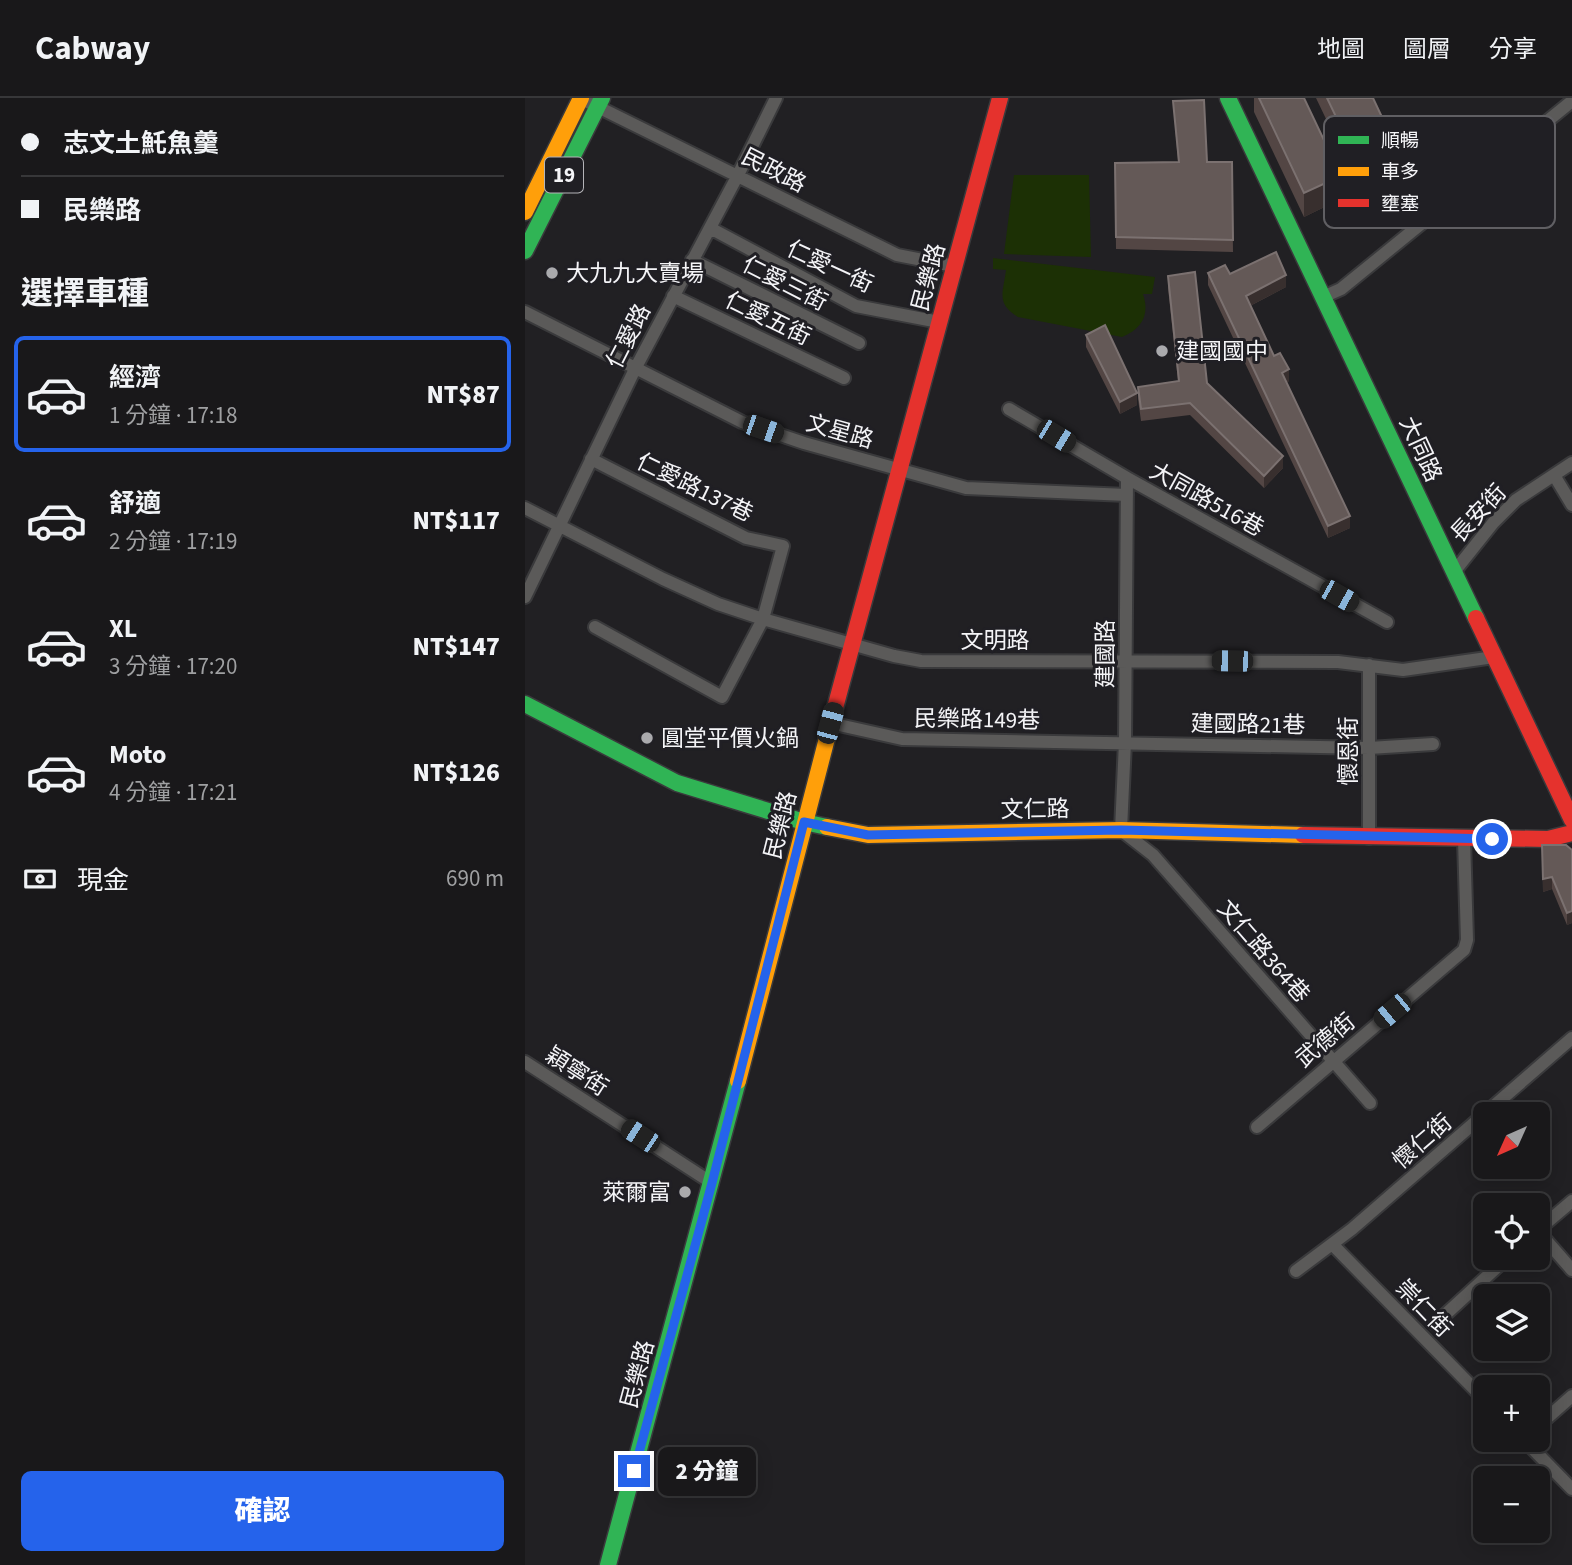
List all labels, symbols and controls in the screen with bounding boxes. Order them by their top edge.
text: Cabway [35,25,150,72]
text: 地圖 [1317,32,1365,67]
text: 圖層 [1403,32,1451,67]
text: 分享 [1489,32,1537,67]
legend [1324,116,1555,228]
text: 志文土魠魚羹 [63,125,219,162]
text: 順暢 [1381,128,1419,155]
street label: 民政路 [736,140,812,201]
road number: 19 [545,158,583,192]
text: 車多 [1381,159,1419,186]
text: 壅塞 [1381,191,1419,218]
text: 民樂路 [63,192,141,229]
street label: 仁愛一街 [781,232,878,301]
street label: 民樂路 [904,240,953,315]
street label: 仁愛三街 [736,248,833,319]
place label: 大九九大賣場 [566,257,704,290]
marker: 大九九大賣場 [544,265,560,281]
text: 選擇車種 [21,271,149,317]
street label: 仁愛五街 [719,283,816,353]
street label: 仁愛路 [598,298,659,374]
place label: 建國國中 [1176,335,1268,368]
marker: 建國國中 [1154,343,1170,359]
text: 經濟 [109,359,161,396]
icon: car [25,363,88,426]
text: NT$87 [426,376,500,413]
text: 1 分鐘 · 17:18 [109,399,237,432]
street label: 文星路 [802,406,878,457]
street label: 大同路 [1391,411,1450,487]
car [740,412,787,446]
car [1033,416,1080,456]
street label: 仁愛路137巷 [631,445,759,530]
street label: 大同路516巷 [1144,454,1270,544]
street label: 長安街 [1443,477,1514,550]
text: 舒適 [109,485,161,522]
icon: car [25,489,88,552]
text: NT$117 [413,502,500,539]
text: 2 分鐘 · 17:19 [109,525,237,558]
car [1316,577,1363,615]
text: XL [109,610,137,647]
icon: car [25,615,88,678]
street label: 建國路 [1089,620,1122,689]
street label: 文明路 [961,624,1030,657]
text: NT$147 [413,628,500,665]
text: 3 分鐘 · 17:20 [109,650,237,683]
car [1211,650,1254,672]
car [815,700,846,746]
street label: 民樂路149巷 [914,702,1040,737]
street label: 建國路21巷 [1190,707,1306,742]
street label: 懷恩街 [1332,717,1365,786]
place label: 圓堂平價火鍋 [661,722,799,755]
marker: 圓堂平價火鍋 [639,730,655,746]
text: Moto [109,736,166,773]
icon: car [25,741,88,804]
text: NT$126 [413,754,500,791]
text: 4 分鐘 · 17:21 [109,776,237,809]
street label: 民樂路 [756,788,805,863]
street label: 文仁路 [1000,792,1070,827]
route start [1476,823,1508,855]
icon: cash [21,860,59,898]
text: 現金 [77,862,129,899]
text: 690 m [446,862,504,895]
street label: 文仁路364巷 [1210,893,1318,1010]
car [1370,989,1415,1033]
street label: 武德街 [1288,1006,1362,1075]
street label: 穎寧街 [539,1039,615,1104]
north arrow [1473,1102,1551,1180]
map controls [1473,1102,1550,1543]
street label: 懷仁街 [1385,1106,1459,1176]
car [617,1116,664,1156]
place label: 萊爾富 [602,1176,671,1209]
marker: 萊爾富 [677,1184,693,1200]
button: locate [1473,1193,1550,1270]
street label: 崇仁街 [1388,1272,1459,1345]
button: layers [1473,1284,1550,1361]
street label: 民樂路 [613,1337,662,1412]
button: + [1473,1375,1550,1452]
callout: 2 分鐘 [659,1446,757,1496]
route end [618,1455,650,1487]
text: 2 分鐘 [676,1455,738,1488]
button: − [1473,1466,1550,1543]
button: 確認 [21,1471,504,1551]

